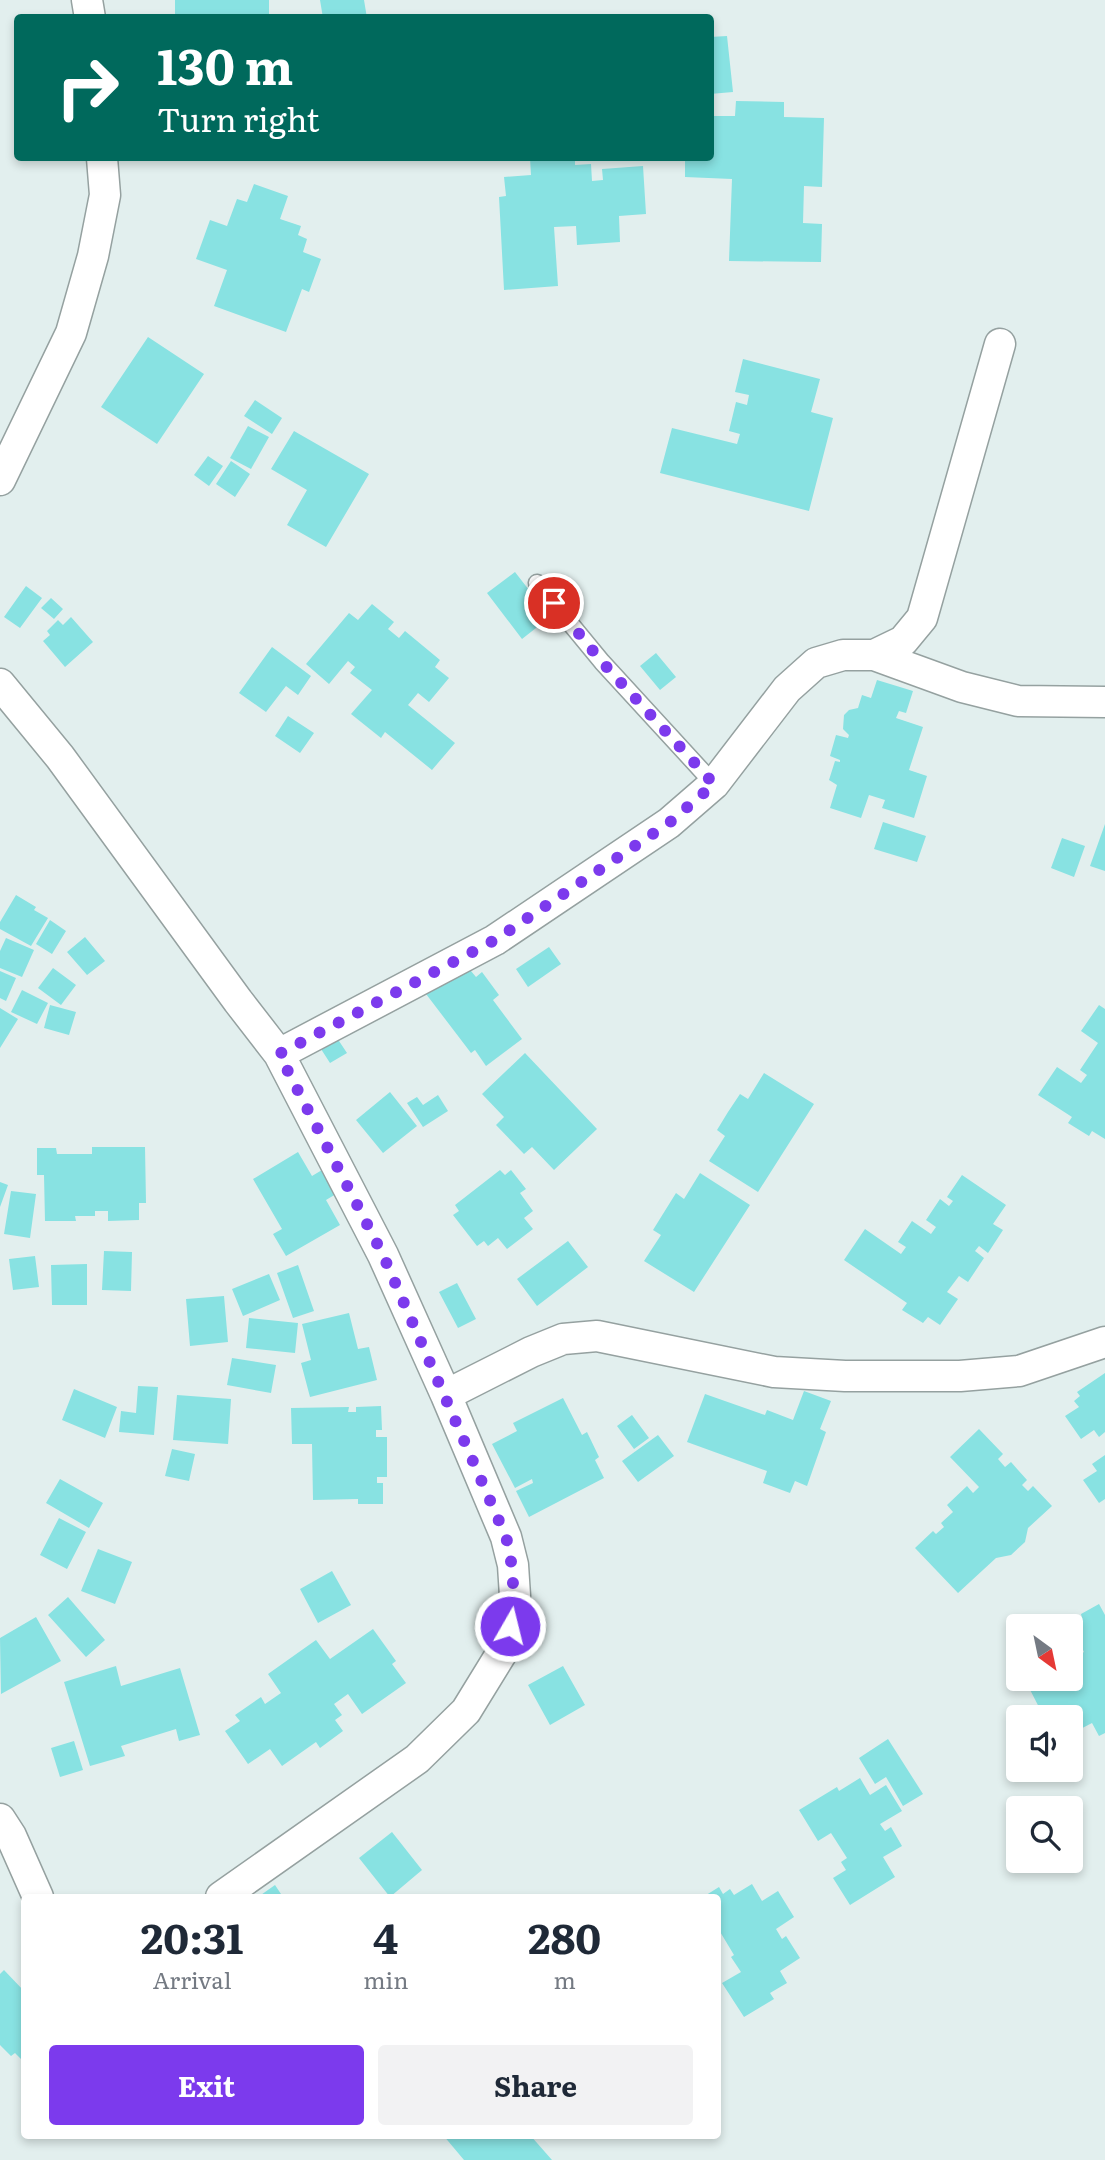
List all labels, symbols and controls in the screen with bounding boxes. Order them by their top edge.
text: 130 m [157,27,293,100]
icon: right [42,42,133,133]
text: Turn right [157,94,319,142]
pin [524,573,584,633]
icon: arrive [535,584,573,622]
position arrow [473,1589,547,1663]
north arrow [1006,1614,1083,1690]
map controls [1006,1614,1083,1873]
button: sound [1006,1705,1083,1782]
button: search [1006,1796,1083,1873]
text: 20:31 [141,1905,243,1967]
text: 4 [373,1905,398,1967]
text: 280 [528,1905,601,1967]
text: Arrival [153,1962,231,1996]
text: min [363,1962,408,1996]
text: m [554,1962,576,1996]
button: Exit [49,2045,364,2125]
button: Share [378,2045,693,2125]

